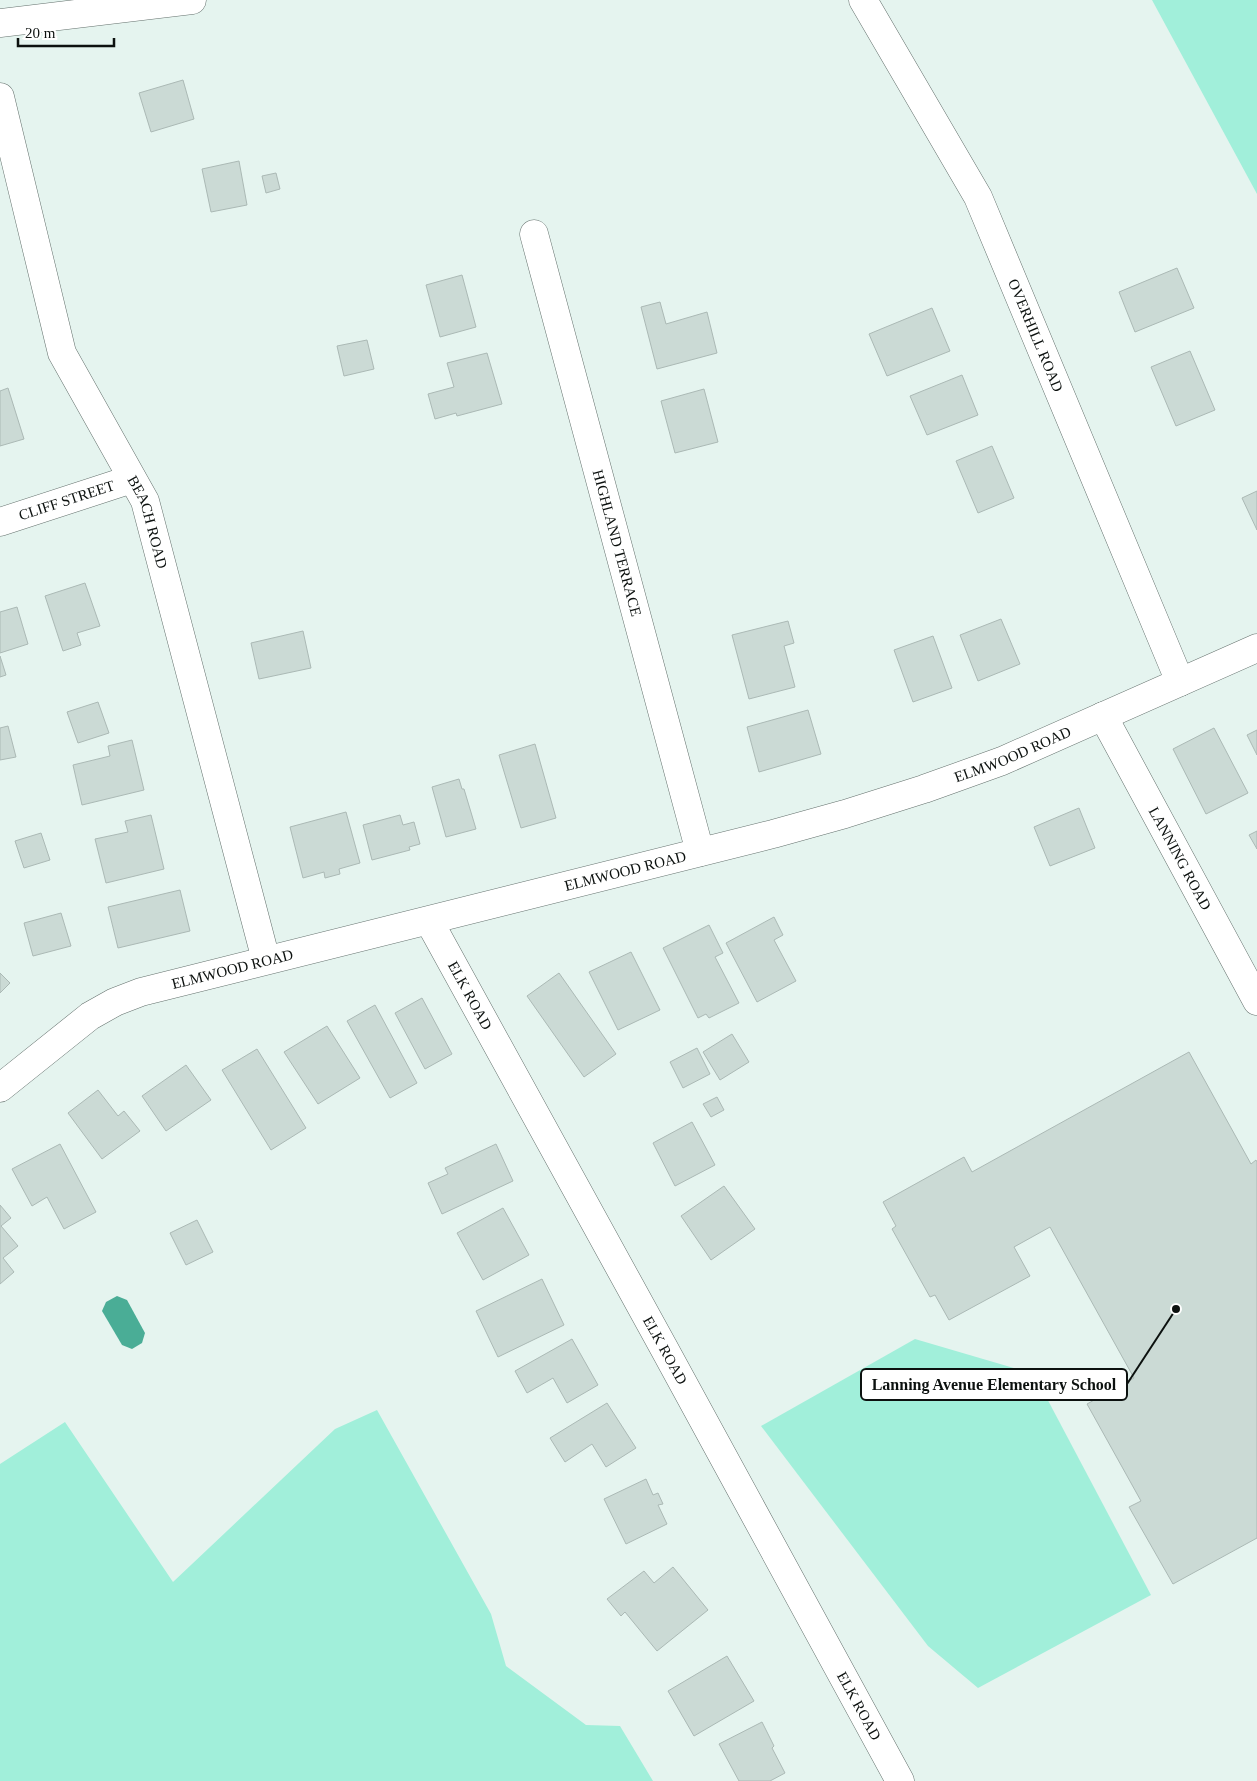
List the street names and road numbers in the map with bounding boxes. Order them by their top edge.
street label: OVERHILL ROAD [1005,277,1066,394]
street label: HIGHLAND TERRACE [590,468,644,618]
street label: BEACH ROAD [124,473,170,570]
street label: CLIFF STREET [17,477,116,523]
street label: ELMWOOD ROAD [952,723,1074,785]
street label: LANNING ROAD [1146,804,1214,913]
street label: ELMWOOD ROAD [563,848,688,894]
street label: ELMWOOD ROAD [170,946,295,992]
street label: ELK ROAD [445,959,495,1033]
street label: ELK ROAD [640,1313,690,1387]
street label: ELK ROAD [834,1669,884,1743]

